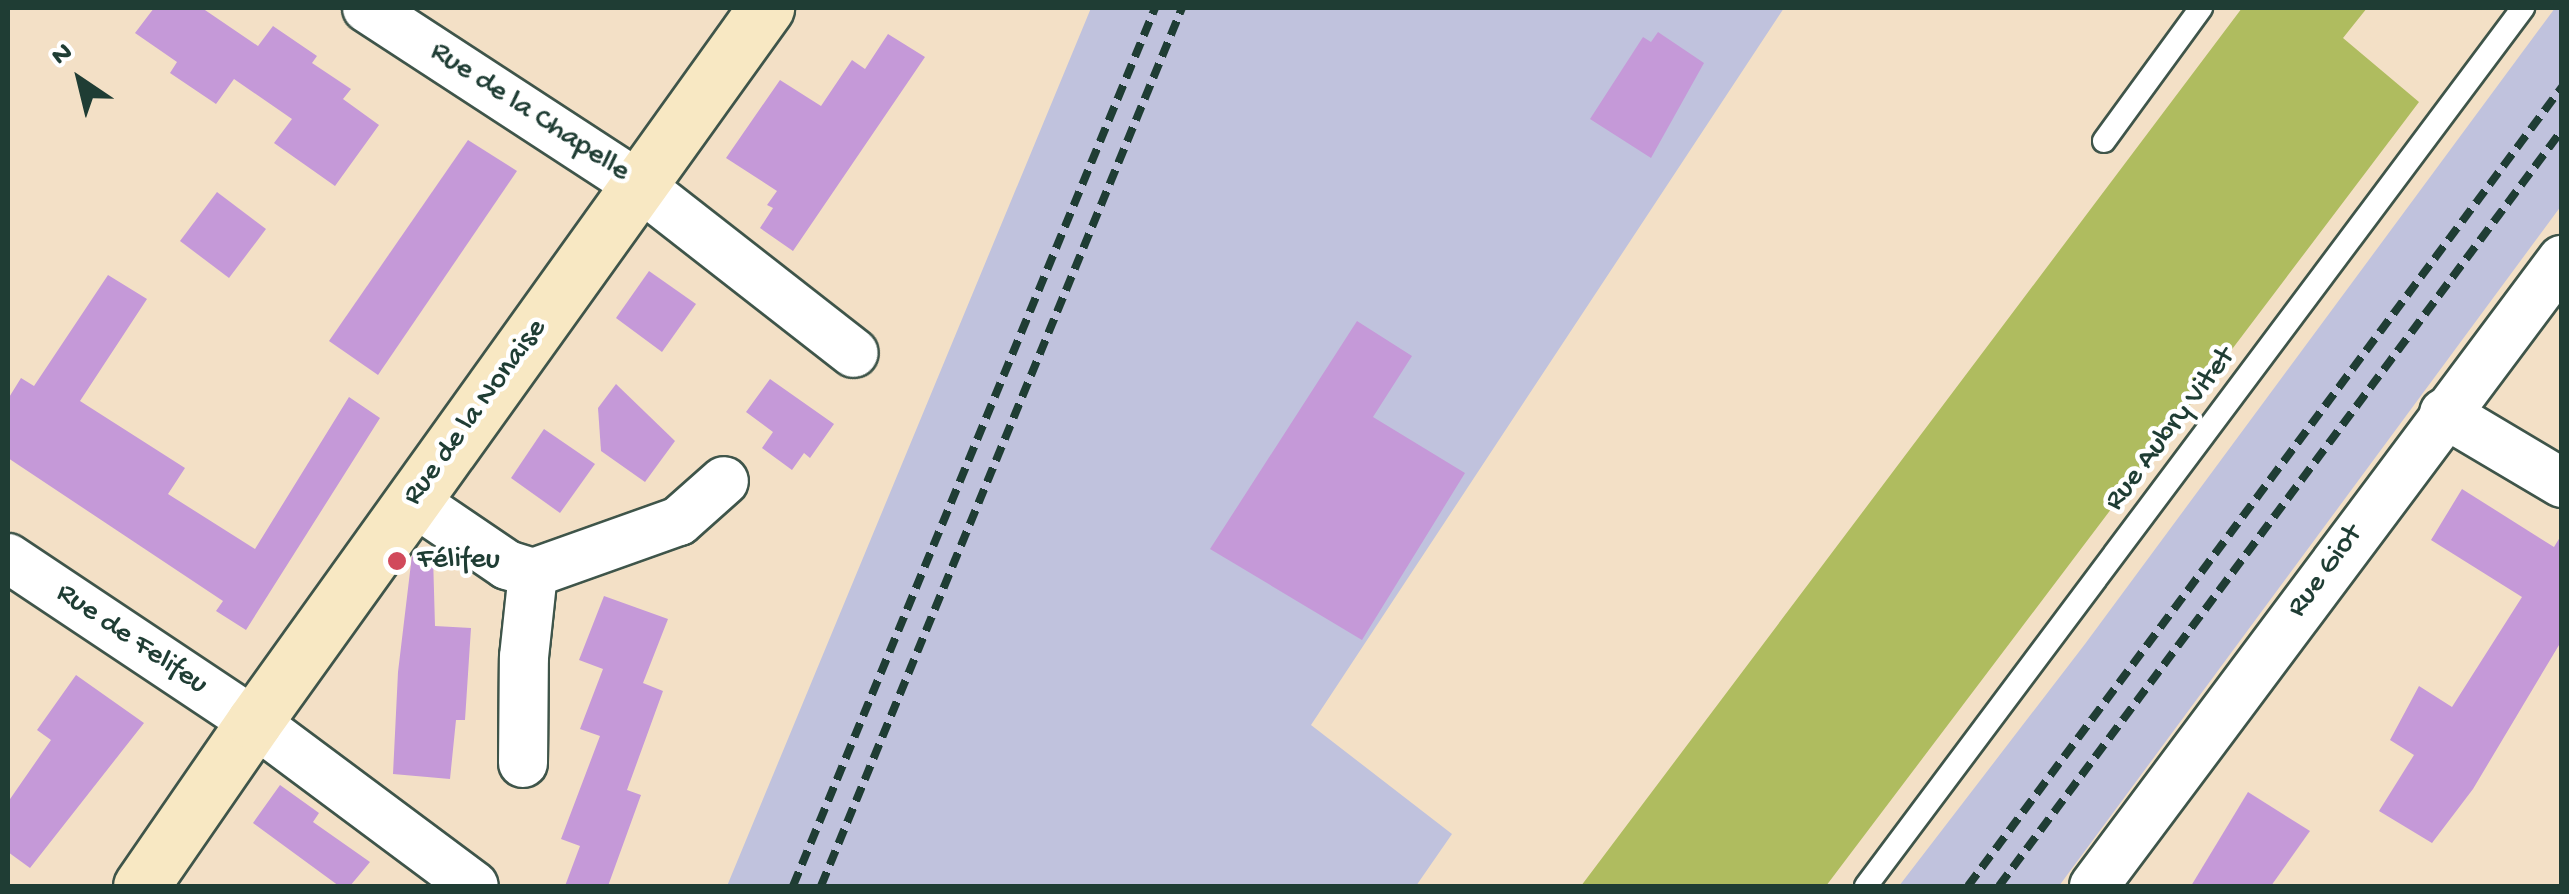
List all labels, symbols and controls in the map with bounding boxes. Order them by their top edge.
north arrow [30,30,130,130]
street label: Rue de la Chapelle [422,35,636,191]
text: N [46,36,79,74]
street label: Rue de la Nonaise [396,313,556,513]
street label: Rue Aubry Vitet [2098,341,2244,519]
street label: Rue Giot [2280,519,2372,625]
place label: Félifeu [417,543,500,579]
marker: Félifeu [386,550,408,572]
street label: Rue de Felifeu [48,576,214,704]

